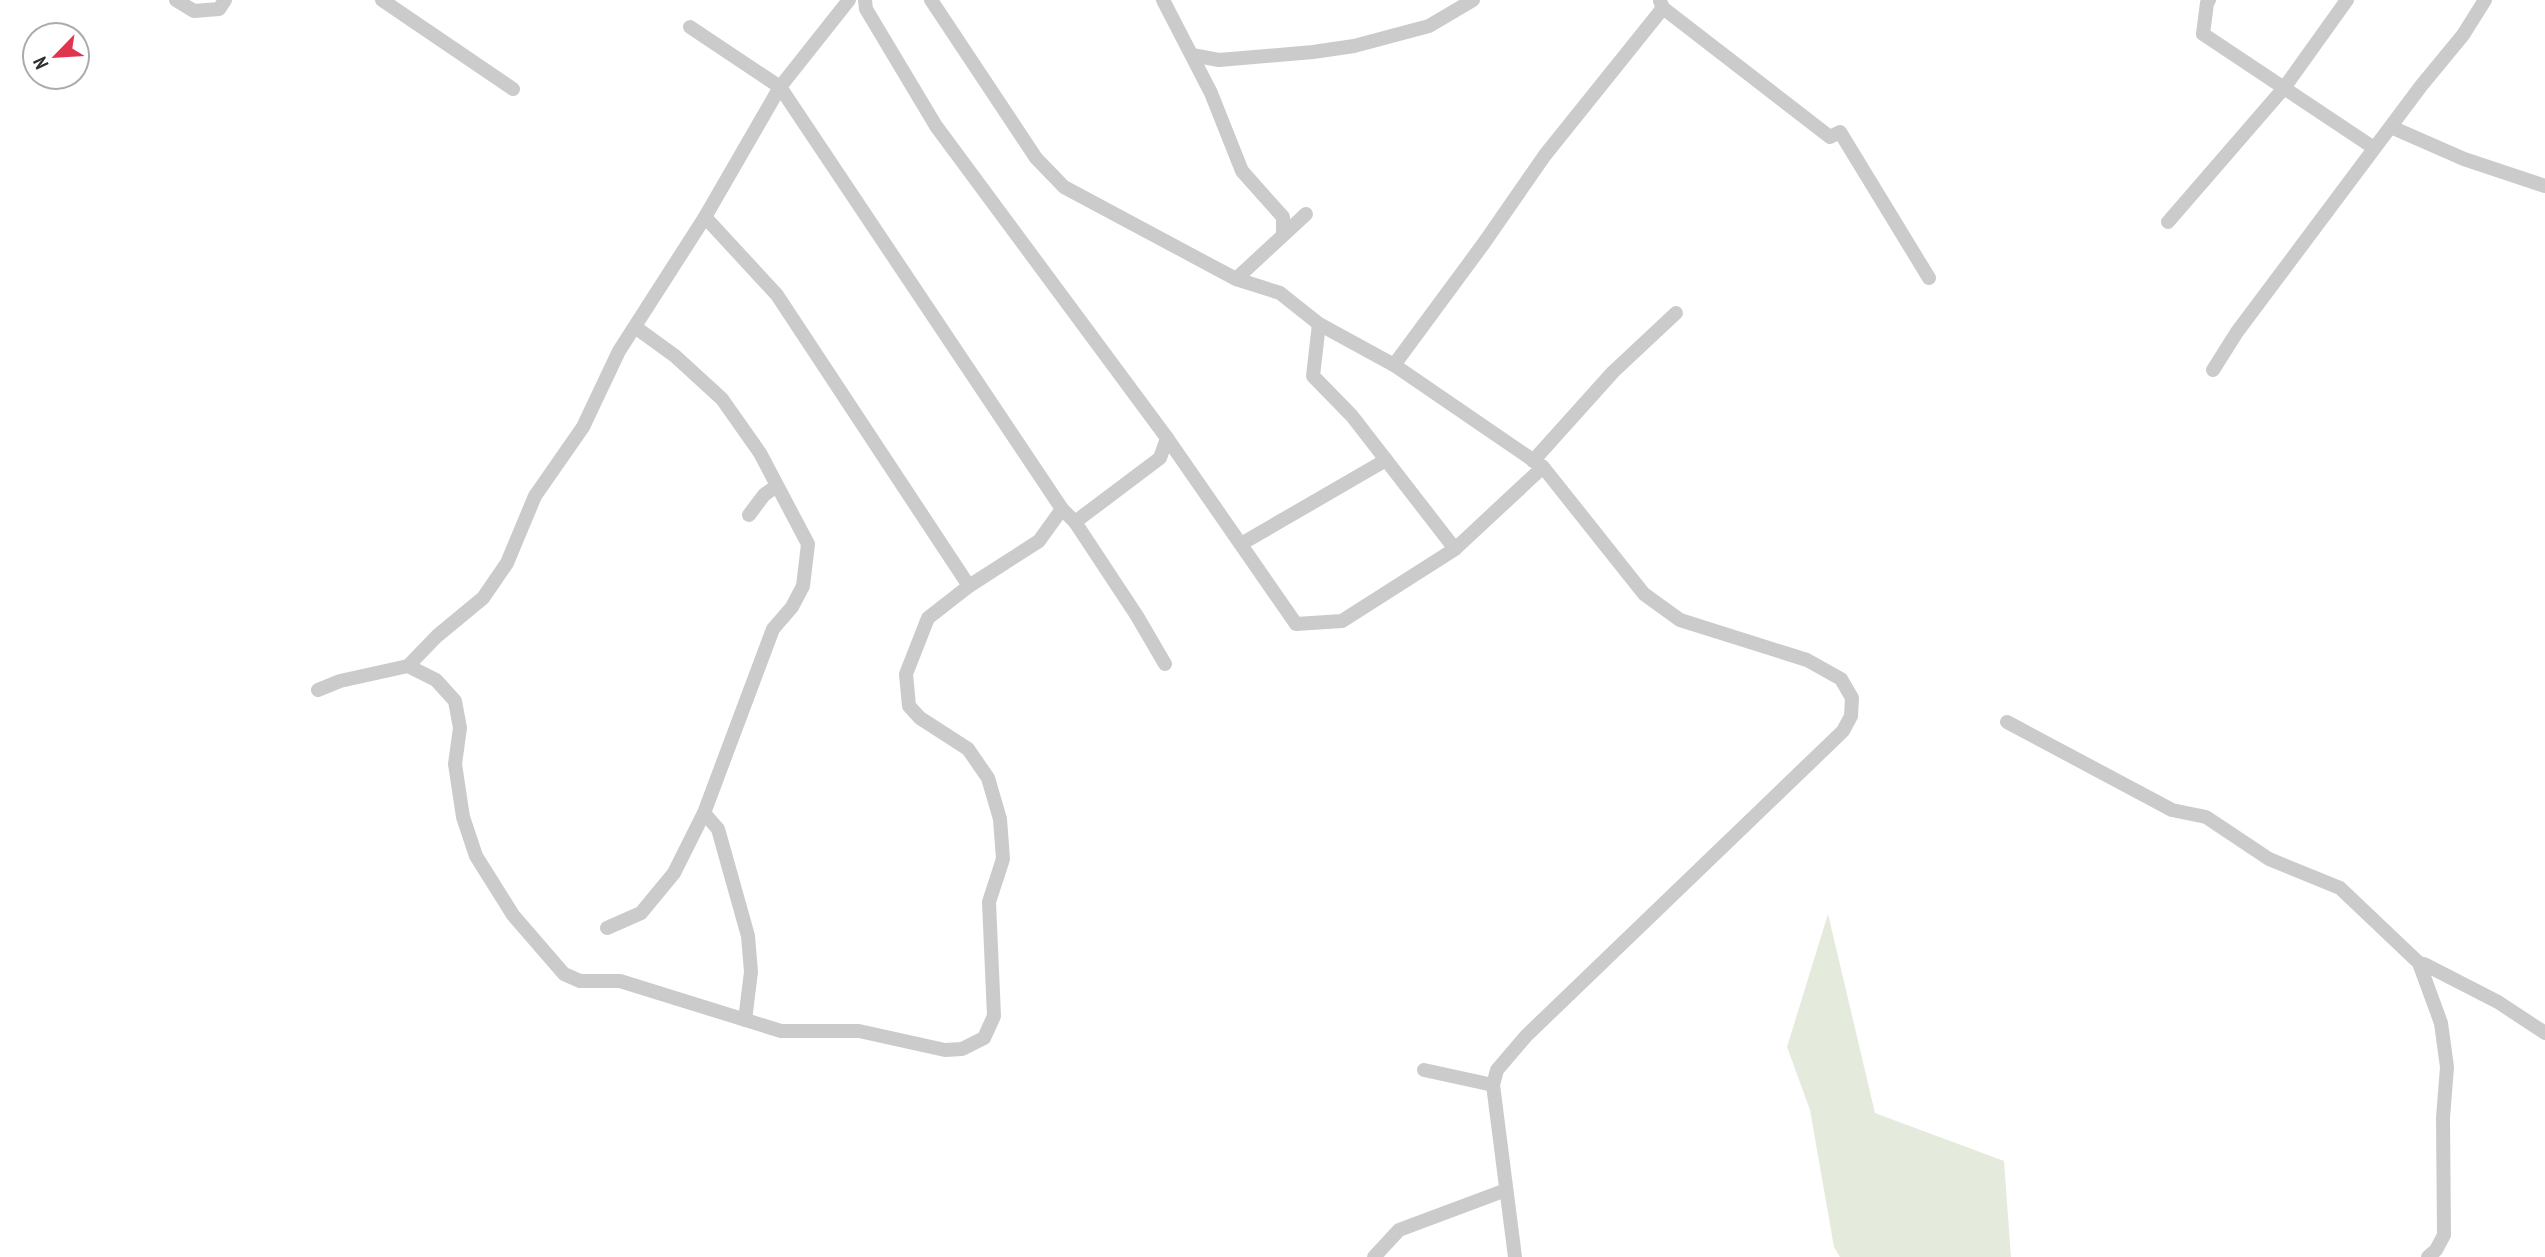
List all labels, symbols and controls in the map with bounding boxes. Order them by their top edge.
north arrow [21,21,91,91]
text: N [28,53,54,73]

